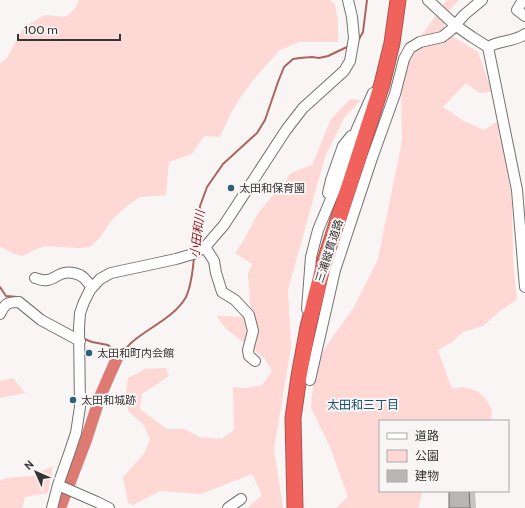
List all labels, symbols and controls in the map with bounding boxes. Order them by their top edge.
scale bar [18,16,120,42]
text: 100 m [24,22,58,37]
place label: 太田和保育園 [239,181,305,195]
marker: 太田和保育園 [226,183,236,193]
water label: 小田和川 [187,207,208,259]
street label: 三浦縦貫道路 [312,217,346,285]
place label: 太田和町内会館 [97,346,174,360]
marker: 太田和町内会館 [84,348,94,358]
place label: 太田和城跡 [81,393,136,407]
marker: 太田和城跡 [68,395,78,405]
district label: 太田和三丁目 [327,397,399,412]
legend [379,420,509,492]
text: 道路 [415,428,439,443]
text: 公園 [415,448,439,463]
north arrow [16,452,56,492]
text: N [21,457,37,473]
text: 建物 [415,468,439,483]

